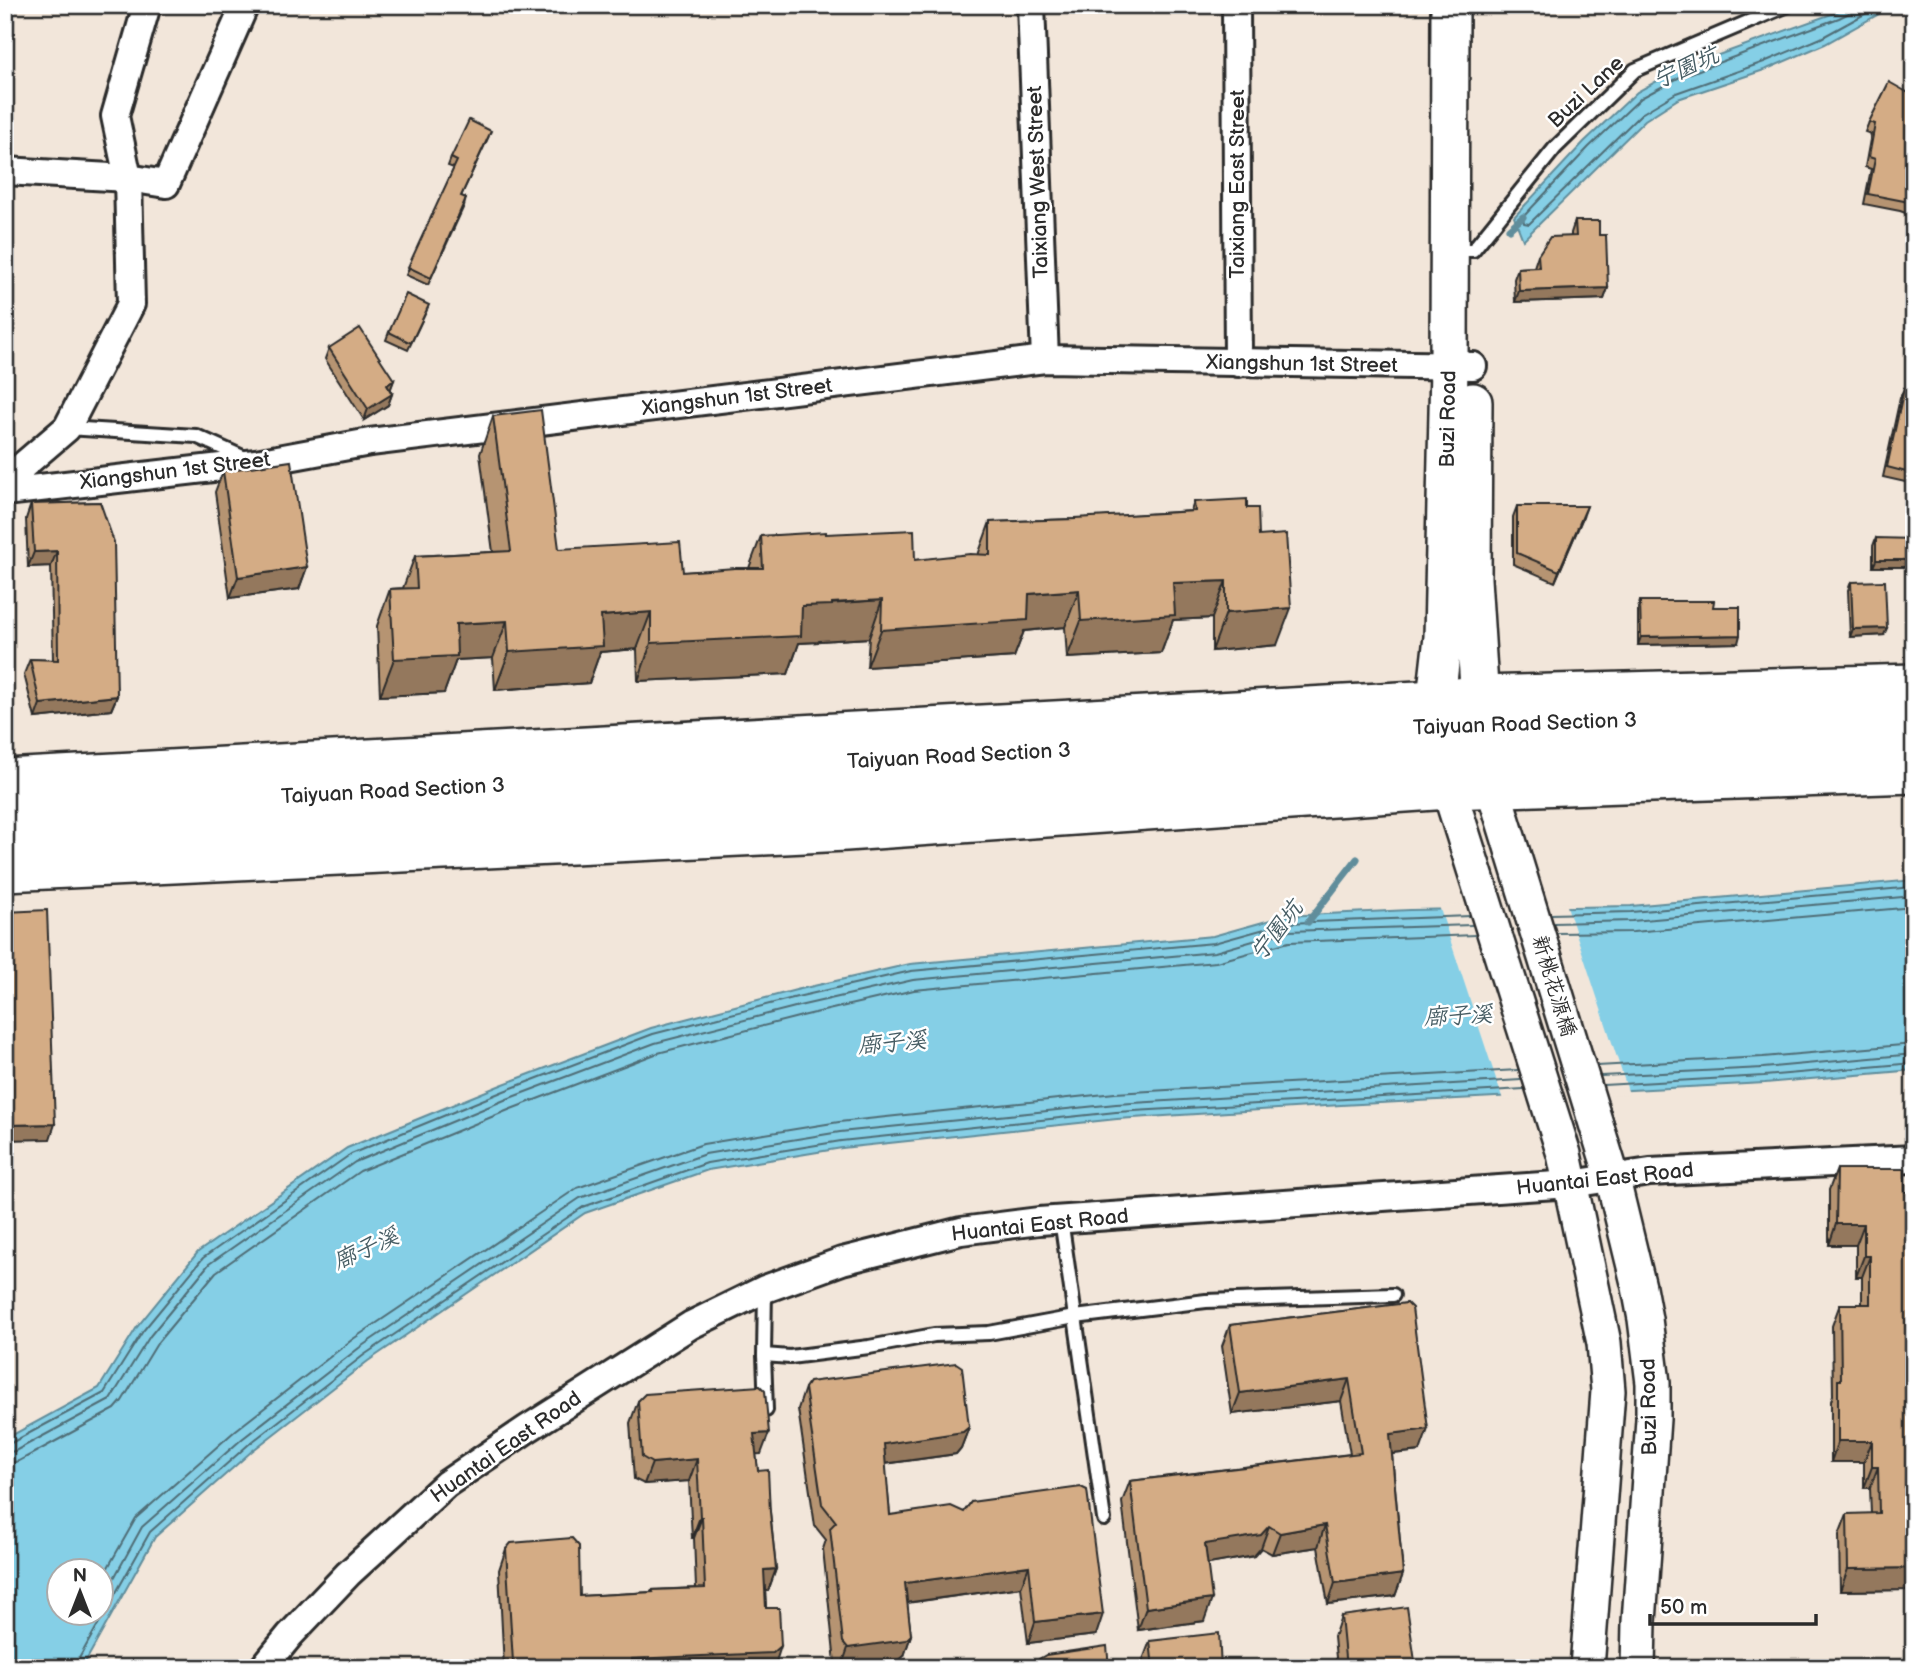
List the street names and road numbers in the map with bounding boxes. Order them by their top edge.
street label: Buzi Lane [1543,51,1629,133]
street label: Taixiang West Street [1022,85,1054,279]
street label: Taixiang East Street [1225,89,1250,278]
street label: Xiangshun 1st Street [1205,350,1399,378]
street label: Buzi Road [1435,370,1461,468]
street label: Xiangshun 1st Street [639,373,834,421]
street label: Xiangshun 1st Street [77,447,272,495]
street label: Taiyuan Road Section 3 [1413,708,1637,740]
street label: Taiyuan Road Section 3 [847,738,1071,774]
street label: Taiyuan Road Section 3 [281,773,505,809]
street label: 新桃花源橋 [1527,932,1581,1040]
street label: Huantai East Road [1515,1157,1695,1201]
street label: Huantai East Road [950,1203,1130,1247]
street label: Buzi Road [1636,1358,1662,1456]
street label: Huantai East Road [426,1386,586,1508]

